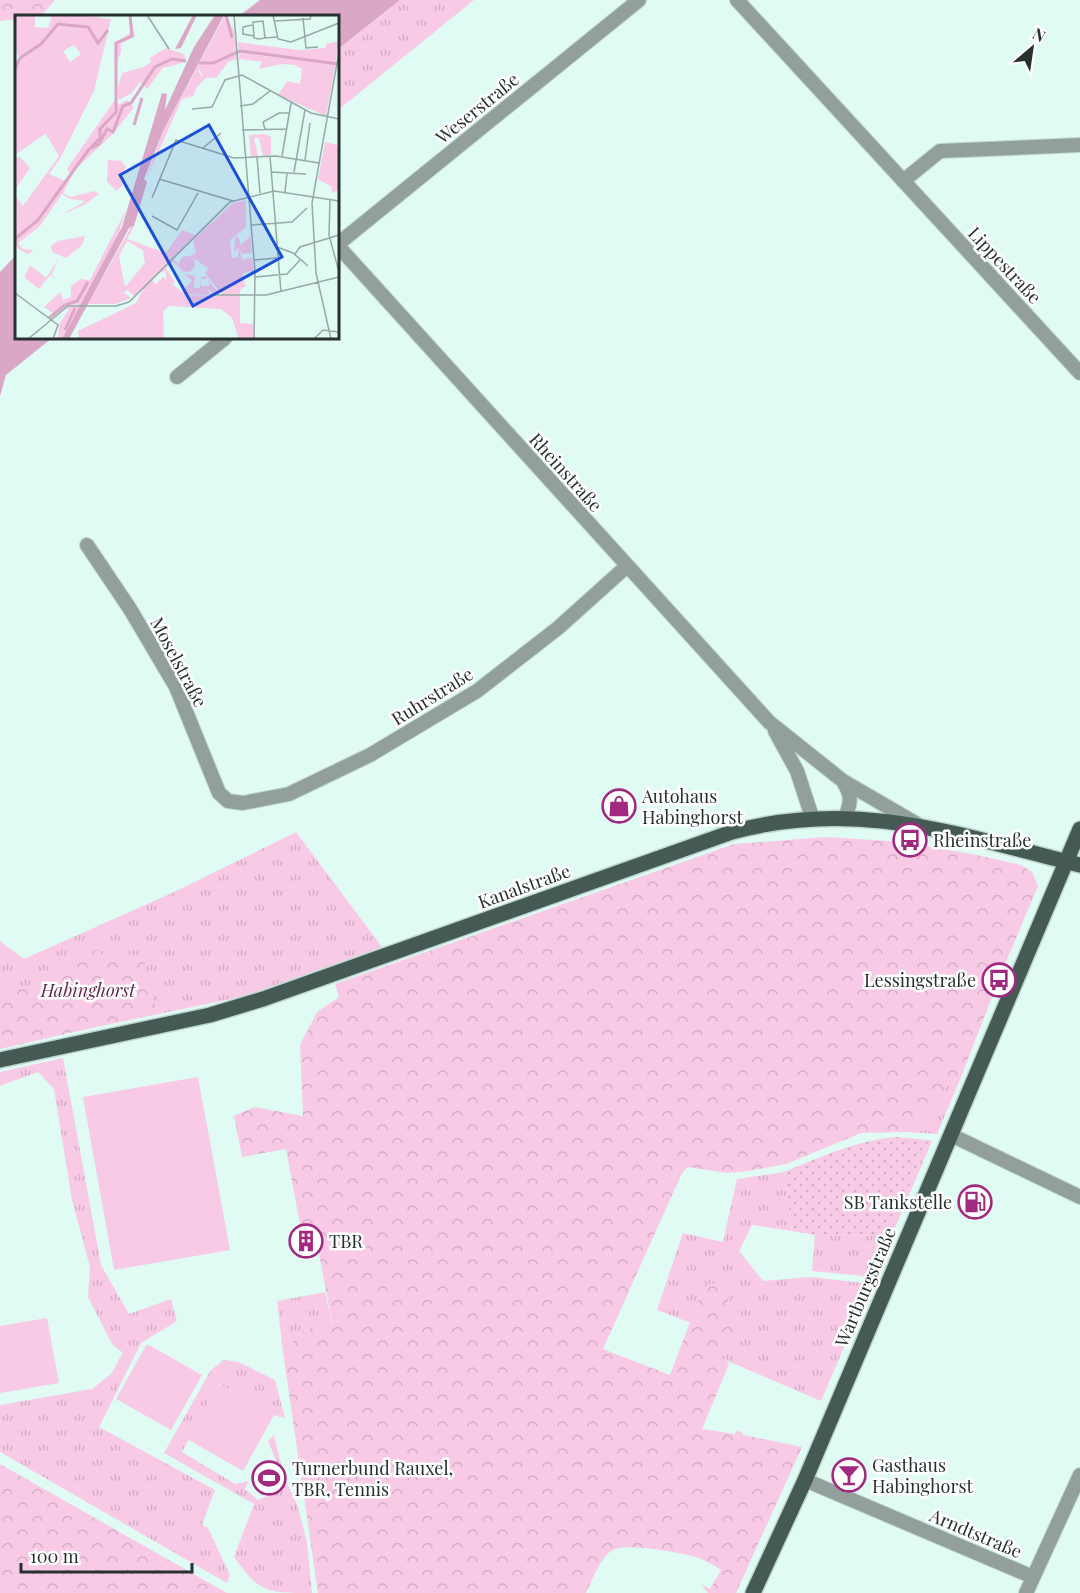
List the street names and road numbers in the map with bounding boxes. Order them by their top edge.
street label: Weserstraße [430,67,524,150]
street label: Lippestraße [963,221,1047,309]
street label: Rheinstraße [524,427,608,517]
street label: Moselstraße [145,613,213,711]
street label: Ruhrstraße [387,662,477,730]
street label: Kanalstraße [474,858,574,914]
street label: Wartburgstraße [829,1224,901,1351]
street label: Arndtstraße [925,1502,1026,1563]

